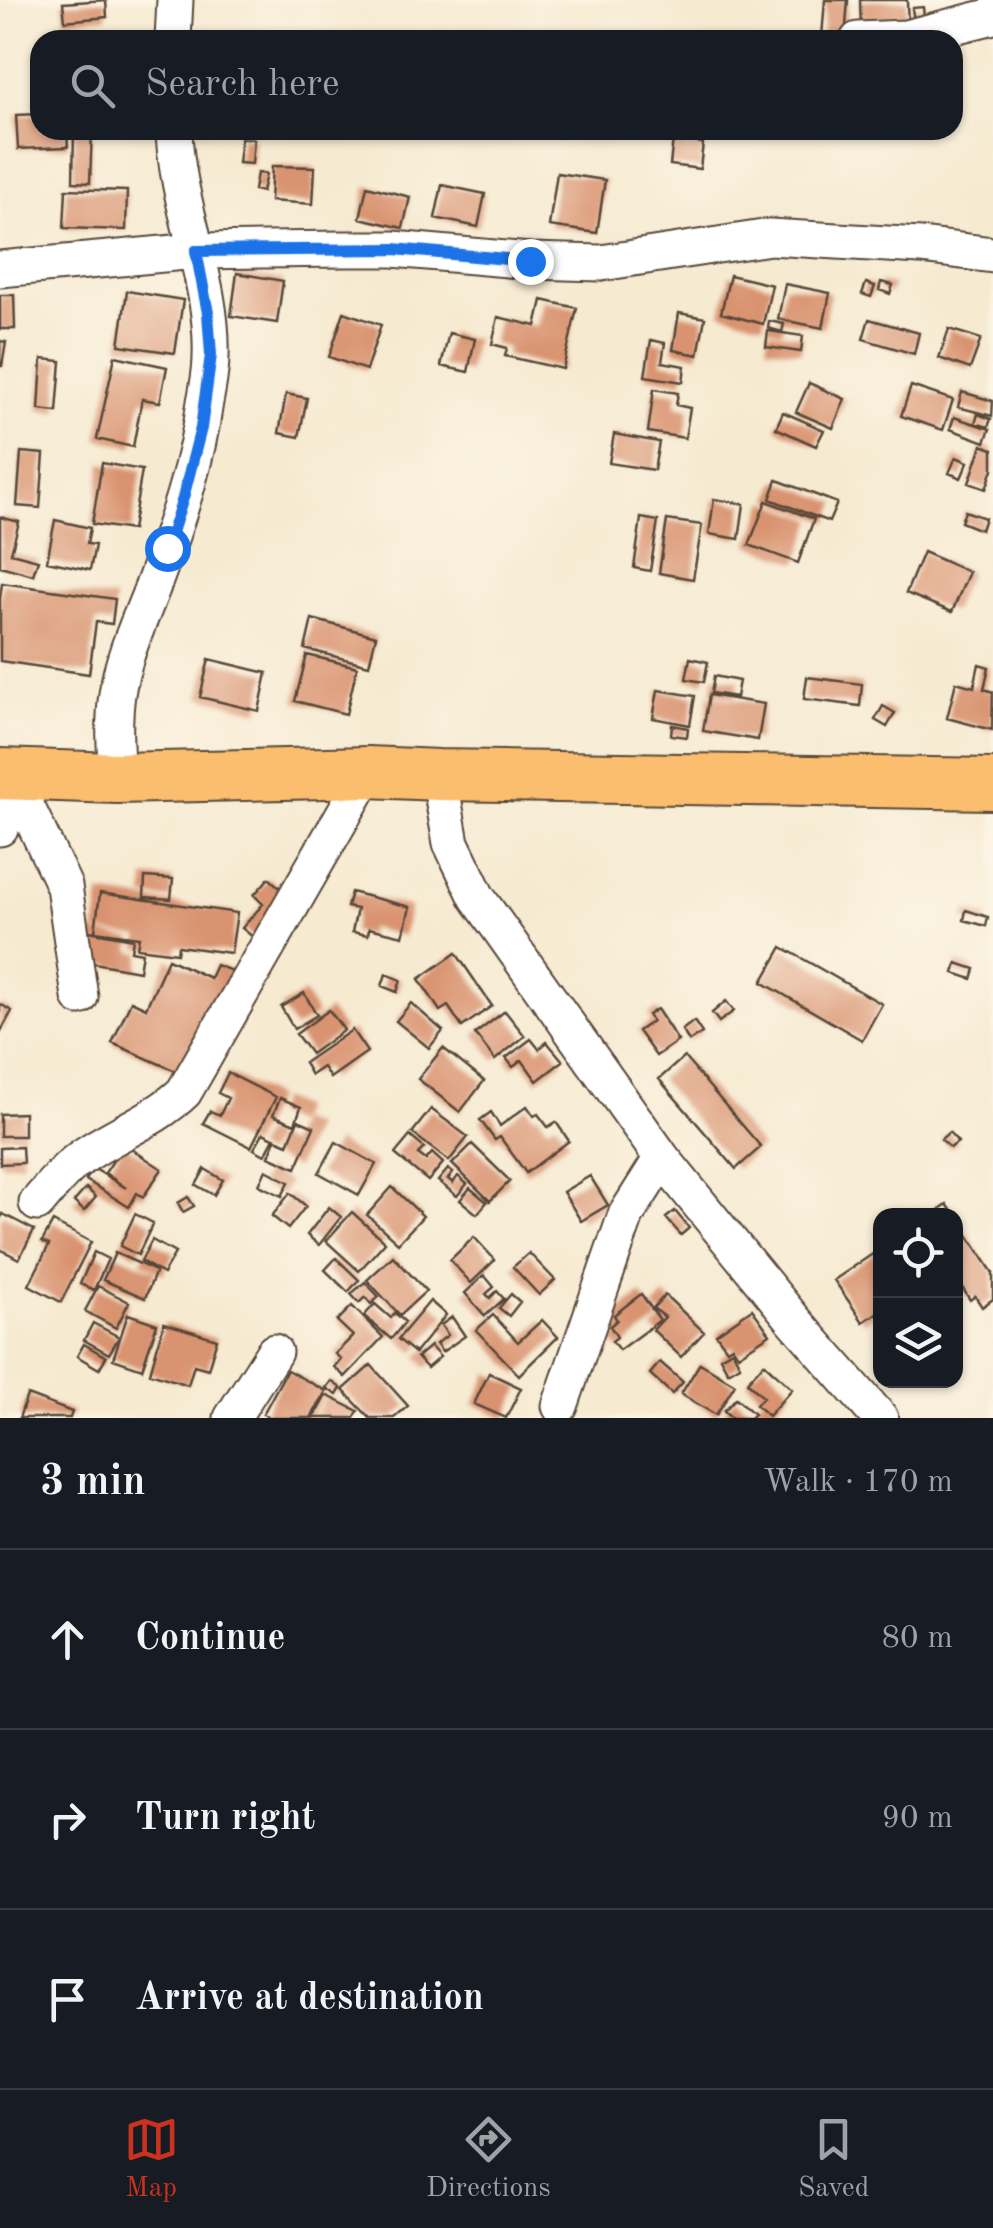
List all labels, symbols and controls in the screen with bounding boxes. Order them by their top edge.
search box [30,30,963,140]
icon: search [65,58,120,113]
text: Search here [145,66,340,104]
route end [508,239,554,285]
route start [145,526,191,572]
map controls [873,1208,963,1388]
button: locate [873,1208,963,1298]
button: layers [873,1298,963,1388]
text: 3 min [40,1462,146,1504]
text: Walk · 170 m [763,1467,953,1499]
icon: ahead [40,1612,95,1667]
text: Continue [135,1620,285,1658]
text: 80 m [882,1623,953,1655]
icon: right [40,1792,95,1847]
text: Turn right [135,1800,315,1838]
text: 90 m [882,1803,953,1835]
icon: arrive [40,1972,95,2027]
text: Arrive at destination [135,1980,484,2018]
tab: Map [124,2112,179,2207]
tab: Directions [426,2112,551,2207]
tab: Saved [798,2112,869,2207]

